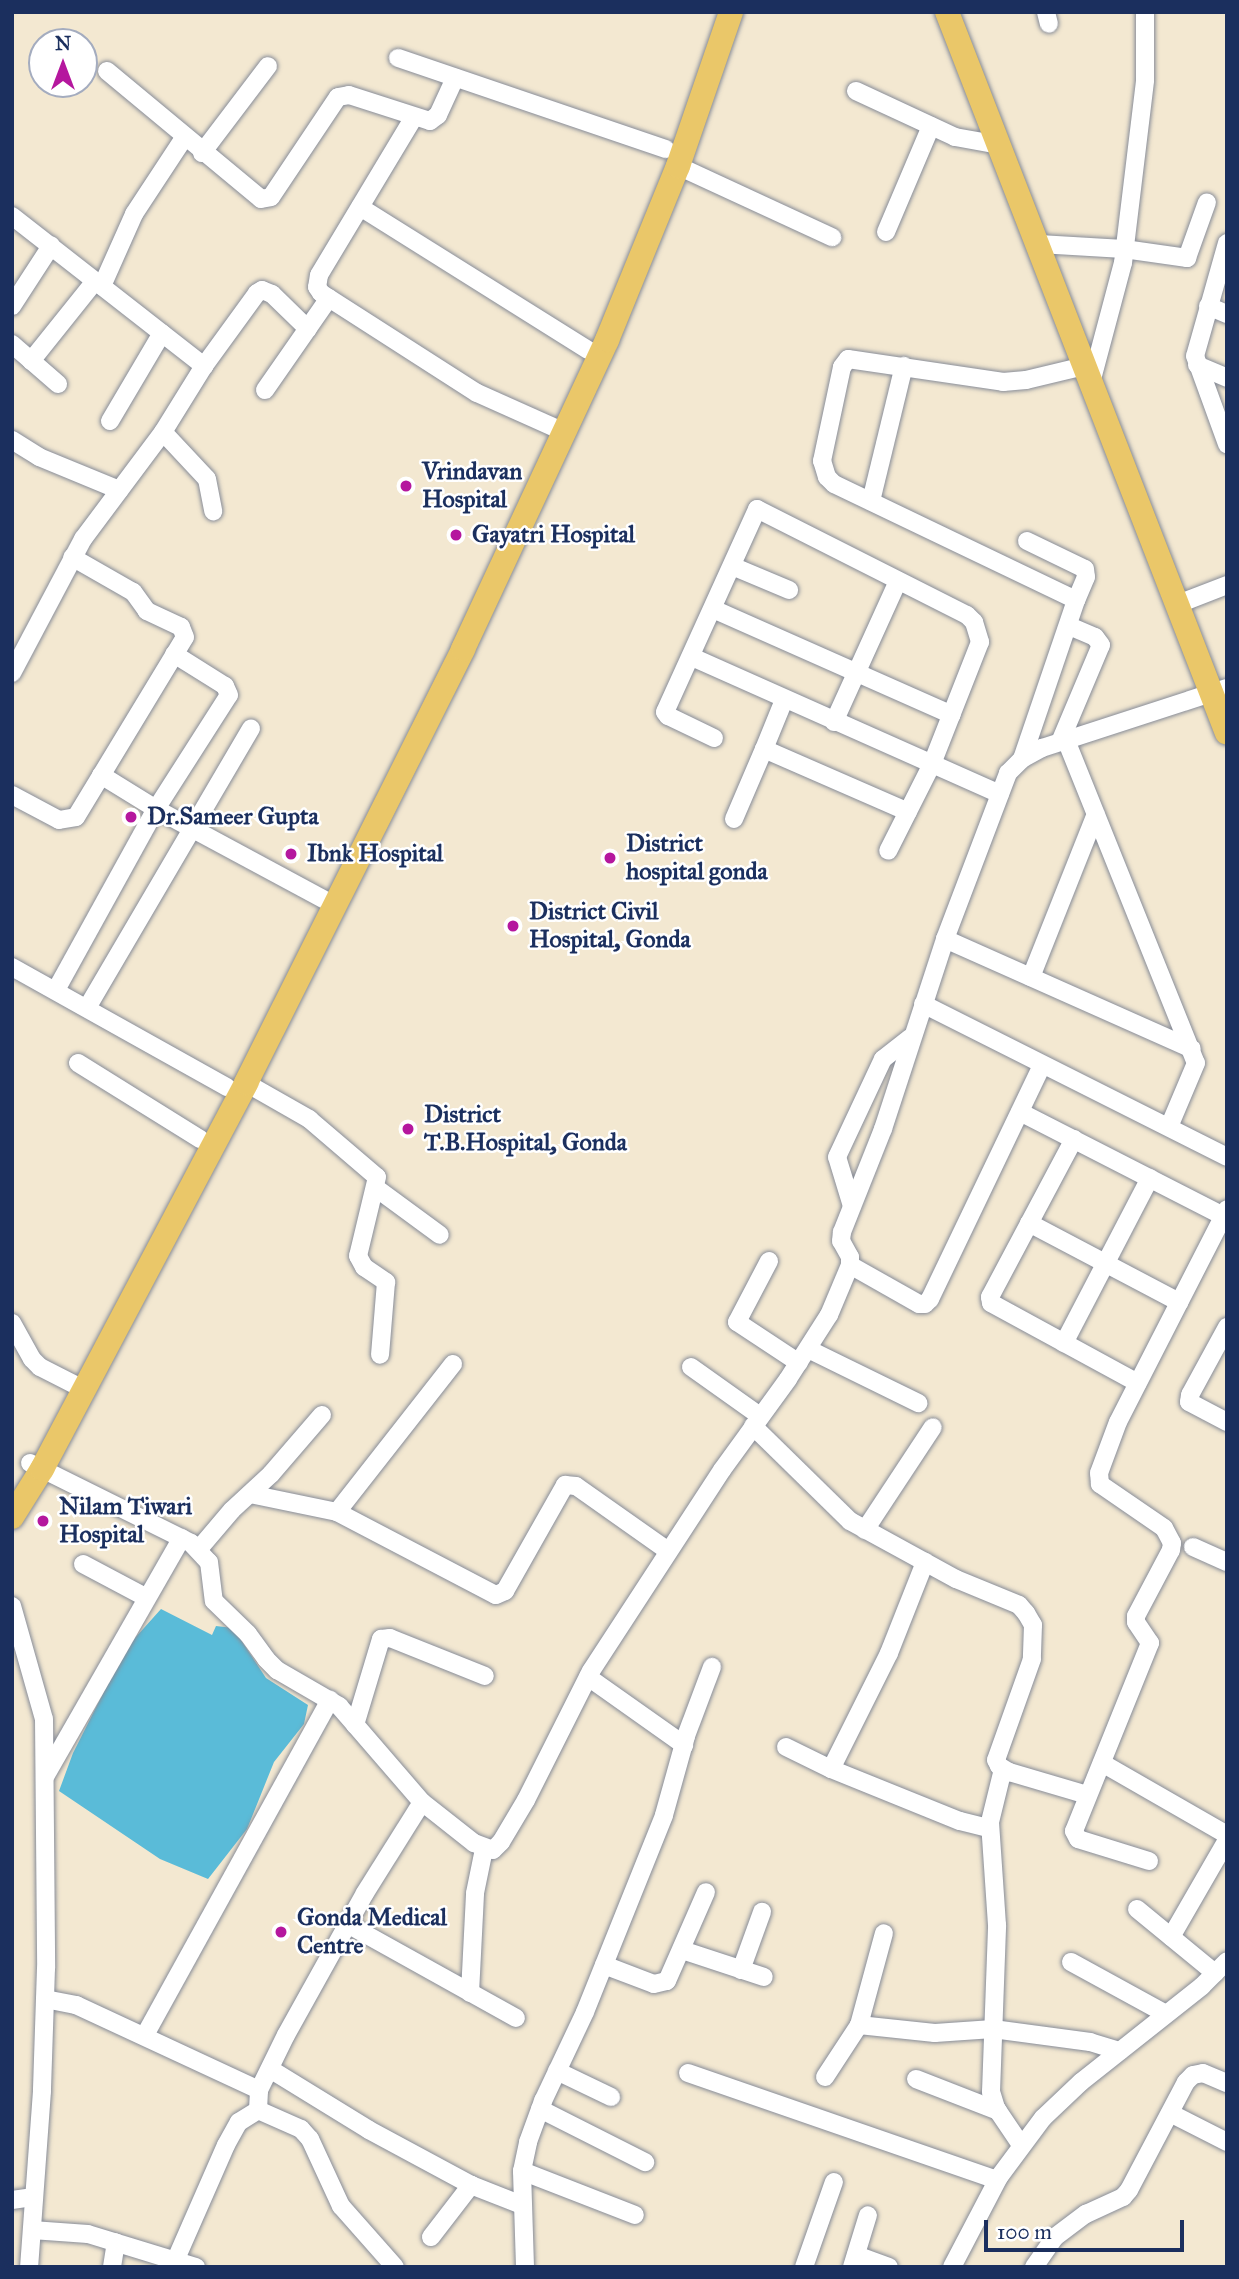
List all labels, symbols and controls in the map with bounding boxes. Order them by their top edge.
north arrow [28,28,98,98]
text: N [55,32,71,55]
place label: Vrindavan Hospital [422,458,522,514]
marker: Vrindavan Hospital [396,476,416,496]
place label: Gayatri Hospital [472,521,635,549]
marker: Gayatri Hospital [446,525,466,545]
place label: Dr.Sameer Gupta [147,803,319,831]
marker: Dr.Sameer Gupta [121,807,141,827]
place label: District hospital gonda [626,830,768,886]
place label: Ibnk Hospital [307,840,443,868]
marker: Ibnk Hospital [281,844,301,864]
marker: District hospital gonda [600,848,620,868]
place label: District Civil Hospital, Gonda [529,898,691,954]
marker: District Civil Hospital, Gonda [503,916,523,936]
place label: District T.B.Hospital, Gonda [424,1101,627,1157]
marker: District T.B.Hospital, Gonda [398,1119,418,1139]
place label: Nilam Tiwari Hospital [59,1493,192,1549]
marker: Nilam Tiwari Hospital [33,1511,53,1531]
place label: Gonda Medical Centre [297,1904,447,1960]
marker: Gonda Medical Centre [271,1922,291,1942]
scale bar [987,2206,1186,2250]
text: 100 m [997,2219,1052,2245]

